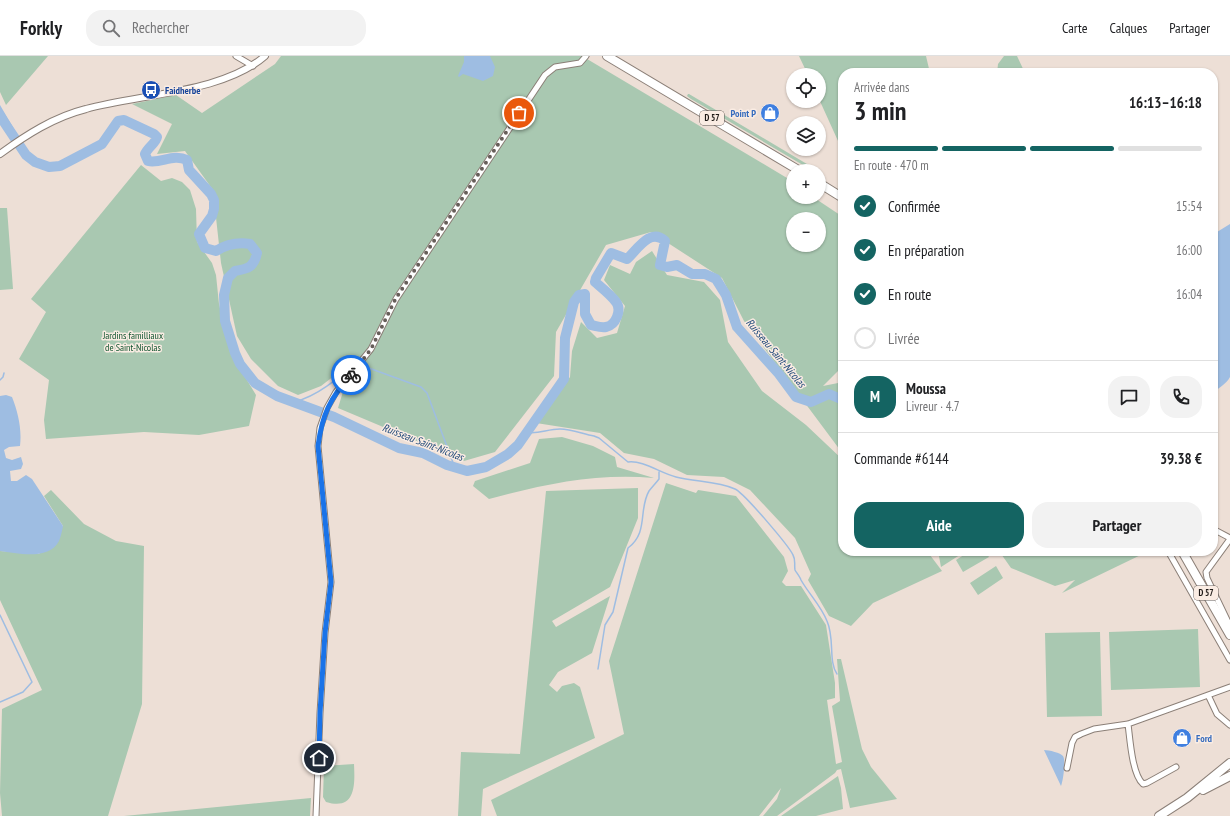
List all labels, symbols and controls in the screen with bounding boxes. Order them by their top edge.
search box [86,10,366,46]
text: Forkly [20,16,62,40]
icon: search [100,17,122,39]
text: Rechercher [132,18,189,37]
text: Carte [1062,19,1087,37]
text: Calques [1109,19,1147,37]
text: Partager [1169,19,1210,37]
map controls [786,68,826,252]
button: locate [786,68,826,108]
bus stop icon: Faidherbe [140,79,162,101]
text: Arrivée dans [854,79,909,96]
place label: Faidherbe [165,84,200,97]
text: 16:13–16:18 [1129,93,1202,112]
text: 3 min [854,94,907,127]
pin [502,96,536,130]
icon: bag [508,102,530,124]
shop icon: Point P [759,102,781,124]
place label: Point P [731,107,756,120]
road number: D 57 [700,111,724,125]
button: layers [786,116,826,156]
text: En route · 470 m [854,157,929,174]
button: + [786,164,826,204]
icon: check [854,195,876,217]
text: Confirmée [888,197,940,216]
text: 15:54 [1176,198,1202,215]
button: − [786,212,826,252]
icon: check [854,239,876,261]
text: En préparation [888,241,964,260]
text: 16:00 [1176,242,1202,259]
icon: check [854,283,876,305]
text: En route [888,285,932,304]
text: 16:04 [1176,286,1202,303]
water label: Ruisseau Saint-Nicolas [743,316,810,391]
park label: Jardins familliaux de Saint-Nicolas [102,329,163,354]
text: Livrée [888,329,920,348]
courier [331,355,371,395]
icon: bike [340,364,362,386]
button: chat [1108,376,1150,418]
button: phone [1160,376,1202,418]
text: Moussa [906,379,946,398]
text: M [870,387,880,406]
text: Livreur · 4.7 [906,398,960,415]
water label: Ruisseau Saint-Nicolas [380,420,467,464]
text: Commande #6144 [854,449,949,468]
text: 39.38 € [1160,449,1202,468]
button: Aide [854,502,1024,548]
button: Partager [1032,502,1202,548]
road number: D 57 [1194,586,1218,600]
shop icon: Ford [1171,727,1193,749]
place label: Ford [1196,732,1213,745]
pin [302,741,336,775]
icon: home [308,747,330,769]

